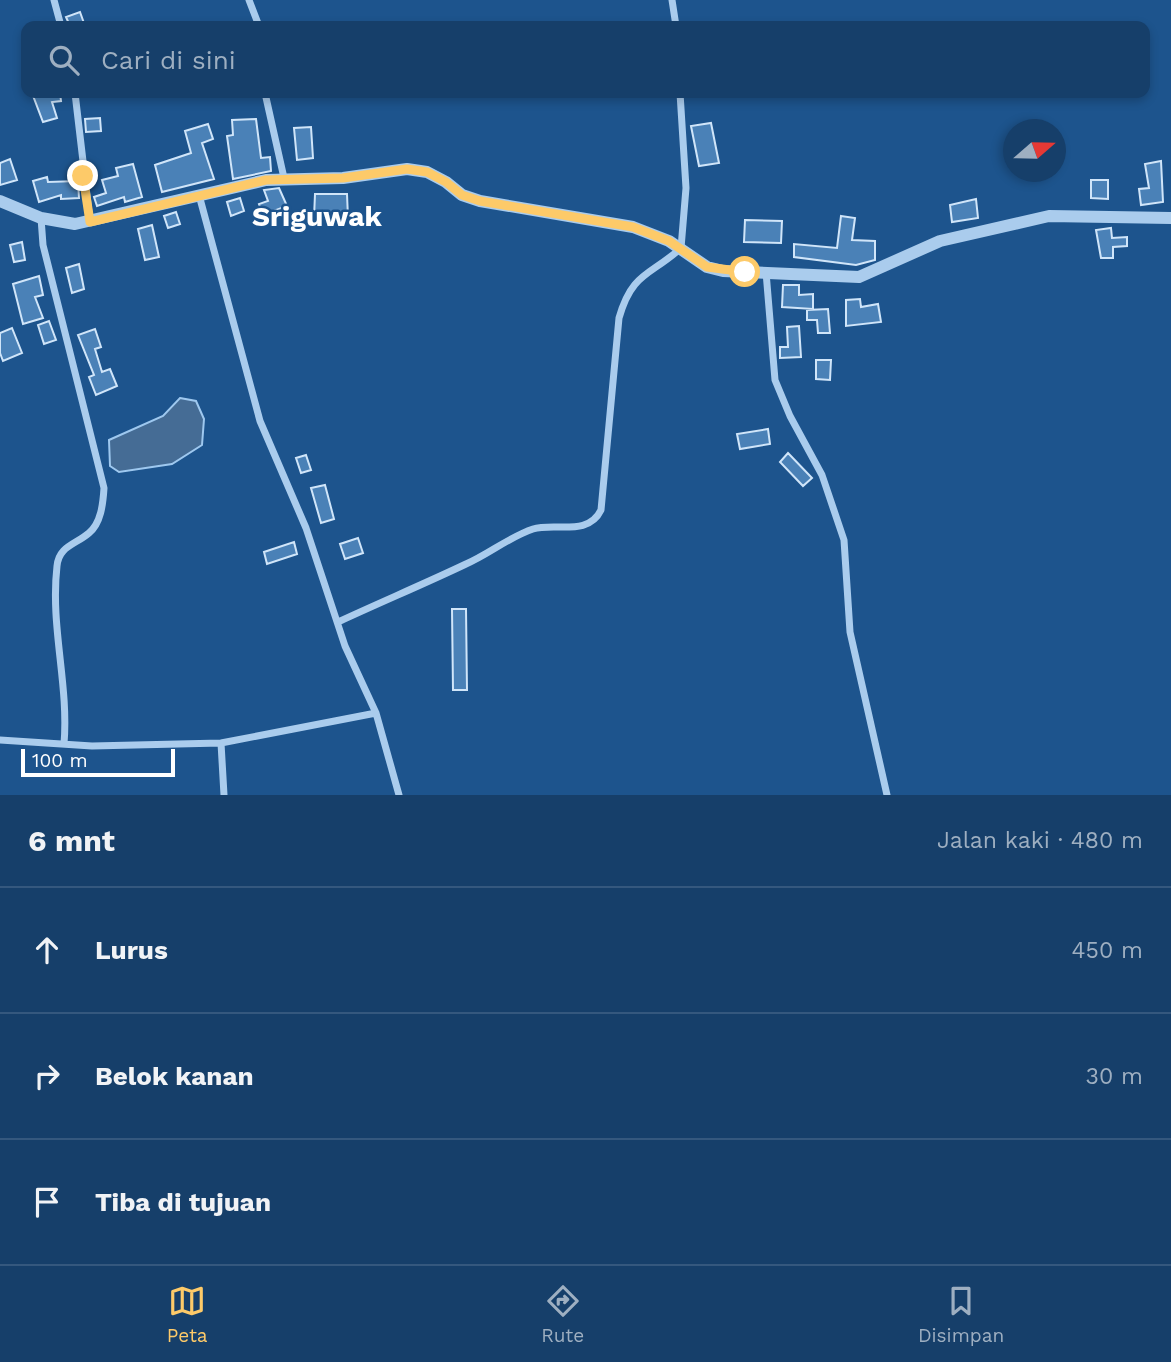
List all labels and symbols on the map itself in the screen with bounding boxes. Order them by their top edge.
north arrow [1003,119,1066,182]
route end [67,160,98,191]
district label: Sriguwak [252,200,383,233]
route start [729,256,760,287]
scale bar [21,746,175,778]

